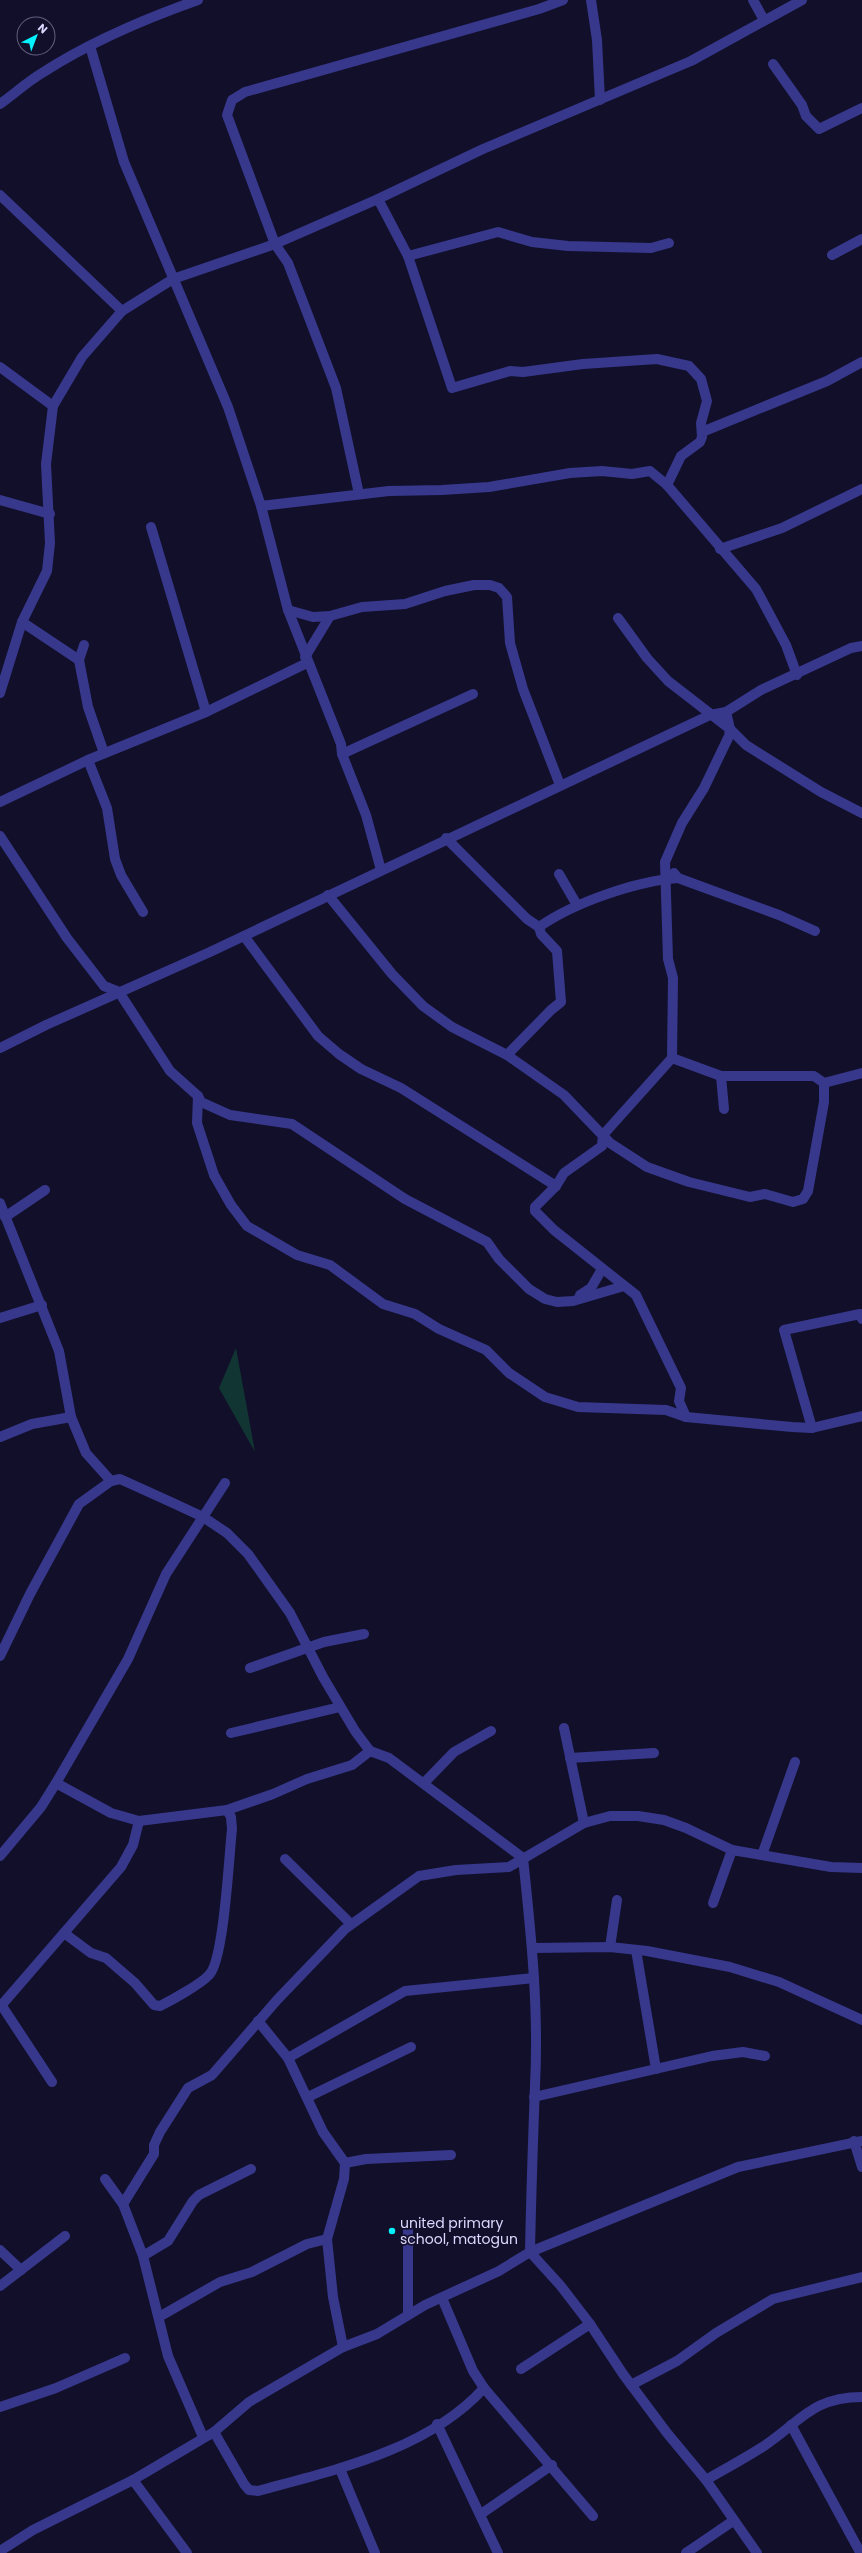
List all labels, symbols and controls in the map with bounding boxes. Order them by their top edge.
north arrow [16,16,56,56]
text: N [34,20,51,37]
place label: united primary school, matogun [400,2213,518,2249]
marker: united primary school, matogun [387,2226,397,2236]

